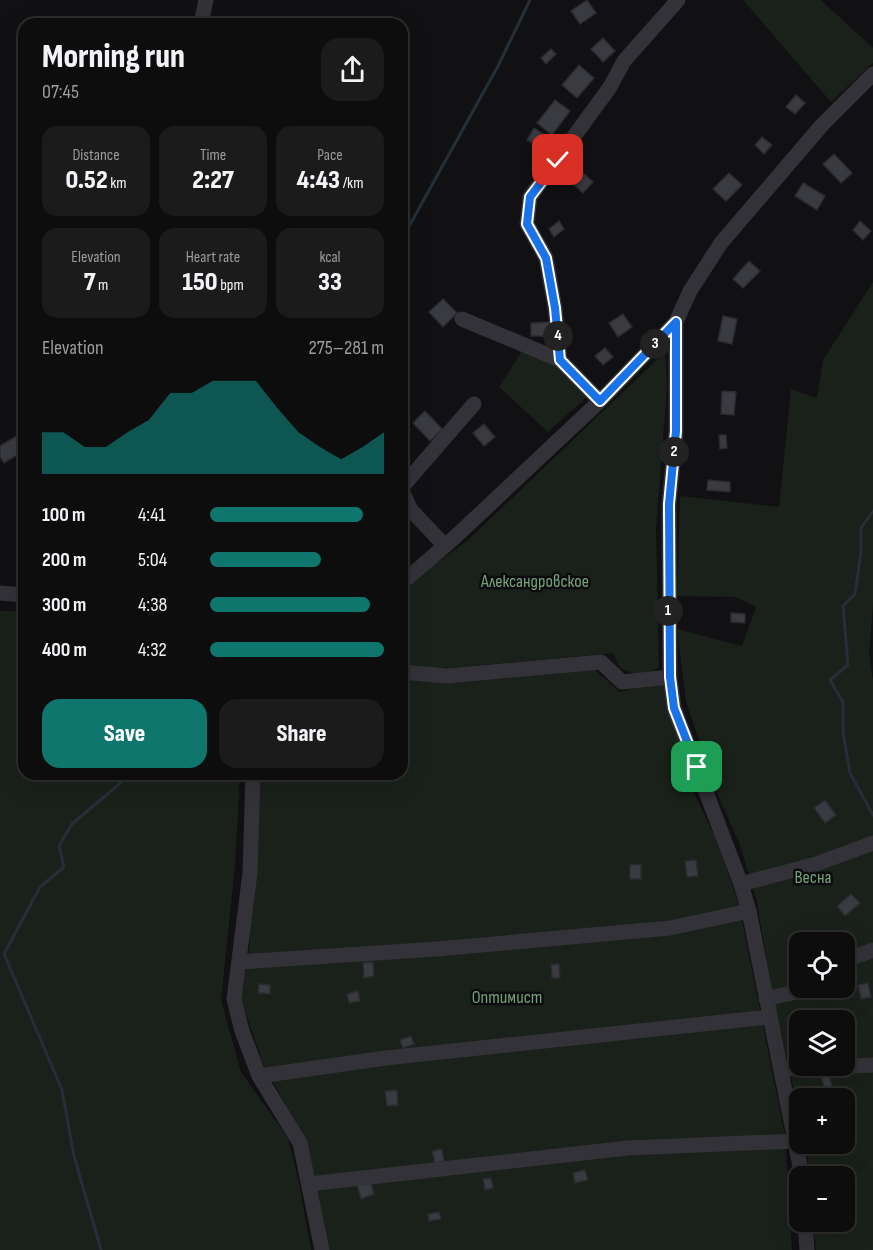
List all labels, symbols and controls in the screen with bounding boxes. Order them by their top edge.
text: Morning run [42,37,185,77]
button: share [321,38,384,101]
text: 07:45 [42,80,79,104]
pin [532,134,583,185]
icon: check [541,143,574,176]
text: Distance [72,146,120,165]
text: Time [200,146,226,165]
text: Pace [317,146,343,165]
text: 0.52 [65,165,108,196]
text: 2:27 [192,165,234,196]
text: 4:43 [297,165,340,196]
text: km [108,174,127,193]
text: /km [340,174,363,193]
text: Elevation [71,248,121,267]
text: Heart rate [186,248,240,267]
text: kcal [319,248,341,267]
text: 7 [84,267,95,298]
text: 150 [182,267,218,298]
text: 33 [318,267,342,298]
text: m [95,276,108,295]
text: bpm [218,276,244,295]
pin: 4 [543,321,573,351]
text: 4 [554,326,562,345]
pin: 3 [640,329,670,359]
text: 3 [651,334,659,353]
text: Elevation [42,336,104,360]
text: 275–281 m [309,336,384,360]
pin: 2 [659,437,689,467]
text: 2 [670,442,678,461]
text: 100 m [42,503,85,527]
text: 4:41 [138,503,166,527]
text: 200 m [42,548,86,572]
text: 5:04 [138,548,167,572]
park label: Александровское [480,571,589,592]
text: 300 m [42,593,86,617]
text: 4:38 [138,593,167,617]
pin: 1 [653,596,683,626]
text: 1 [665,601,671,620]
text: 400 m [42,638,87,662]
text: 4:32 [138,638,167,662]
button: Save [42,699,207,768]
button: Share [219,699,384,768]
pin [671,741,722,792]
icon: arrive [680,750,713,783]
park label: Весна [795,867,831,888]
map controls [789,932,855,1232]
button: locate [789,932,855,998]
park label: Оптимист [472,987,542,1008]
button: layers [789,1010,855,1076]
button: + [789,1088,855,1154]
button: − [789,1166,855,1232]

